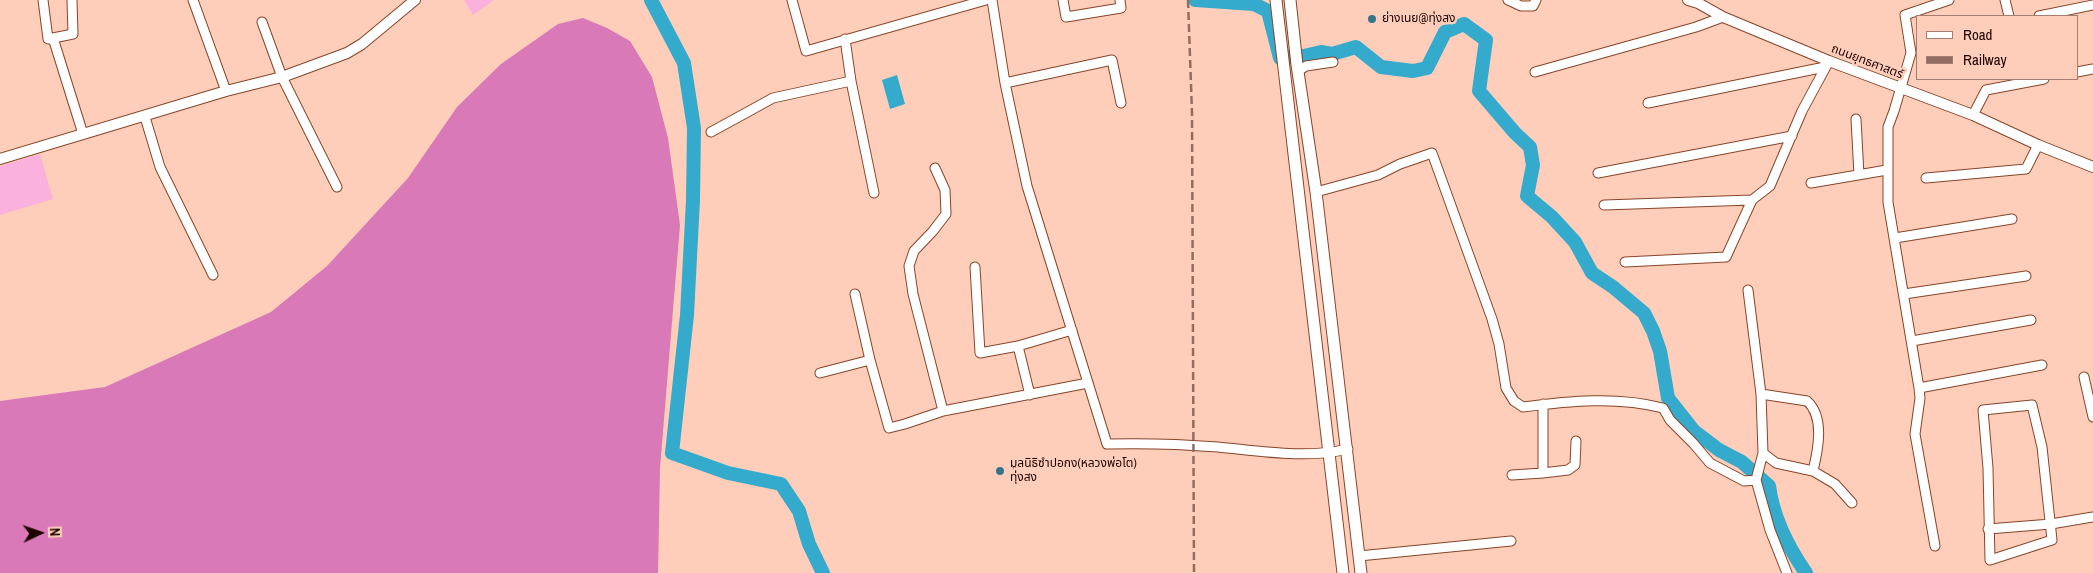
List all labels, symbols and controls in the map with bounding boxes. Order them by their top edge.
place label: ย่างเนย@ทุ่งสง [1382,12,1455,26]
marker: ย่างเนย@ทุ่งสง [1366,13,1378,25]
legend [1916,15,2078,80]
text: Road [1963,24,1992,45]
street label: ถนนยุทธศาสตร์ [1829,42,1905,82]
text: Railway [1963,49,2007,70]
place label: มูลนิธิซำปอกง(หลวงพ่อโต) ทุ่งสง [1010,457,1137,485]
marker: มูลนิธิซำปอกง(หลวงพ่อโต) ทุ่งสง [994,465,1006,477]
north arrow [15,508,65,558]
text: N [46,528,64,537]

